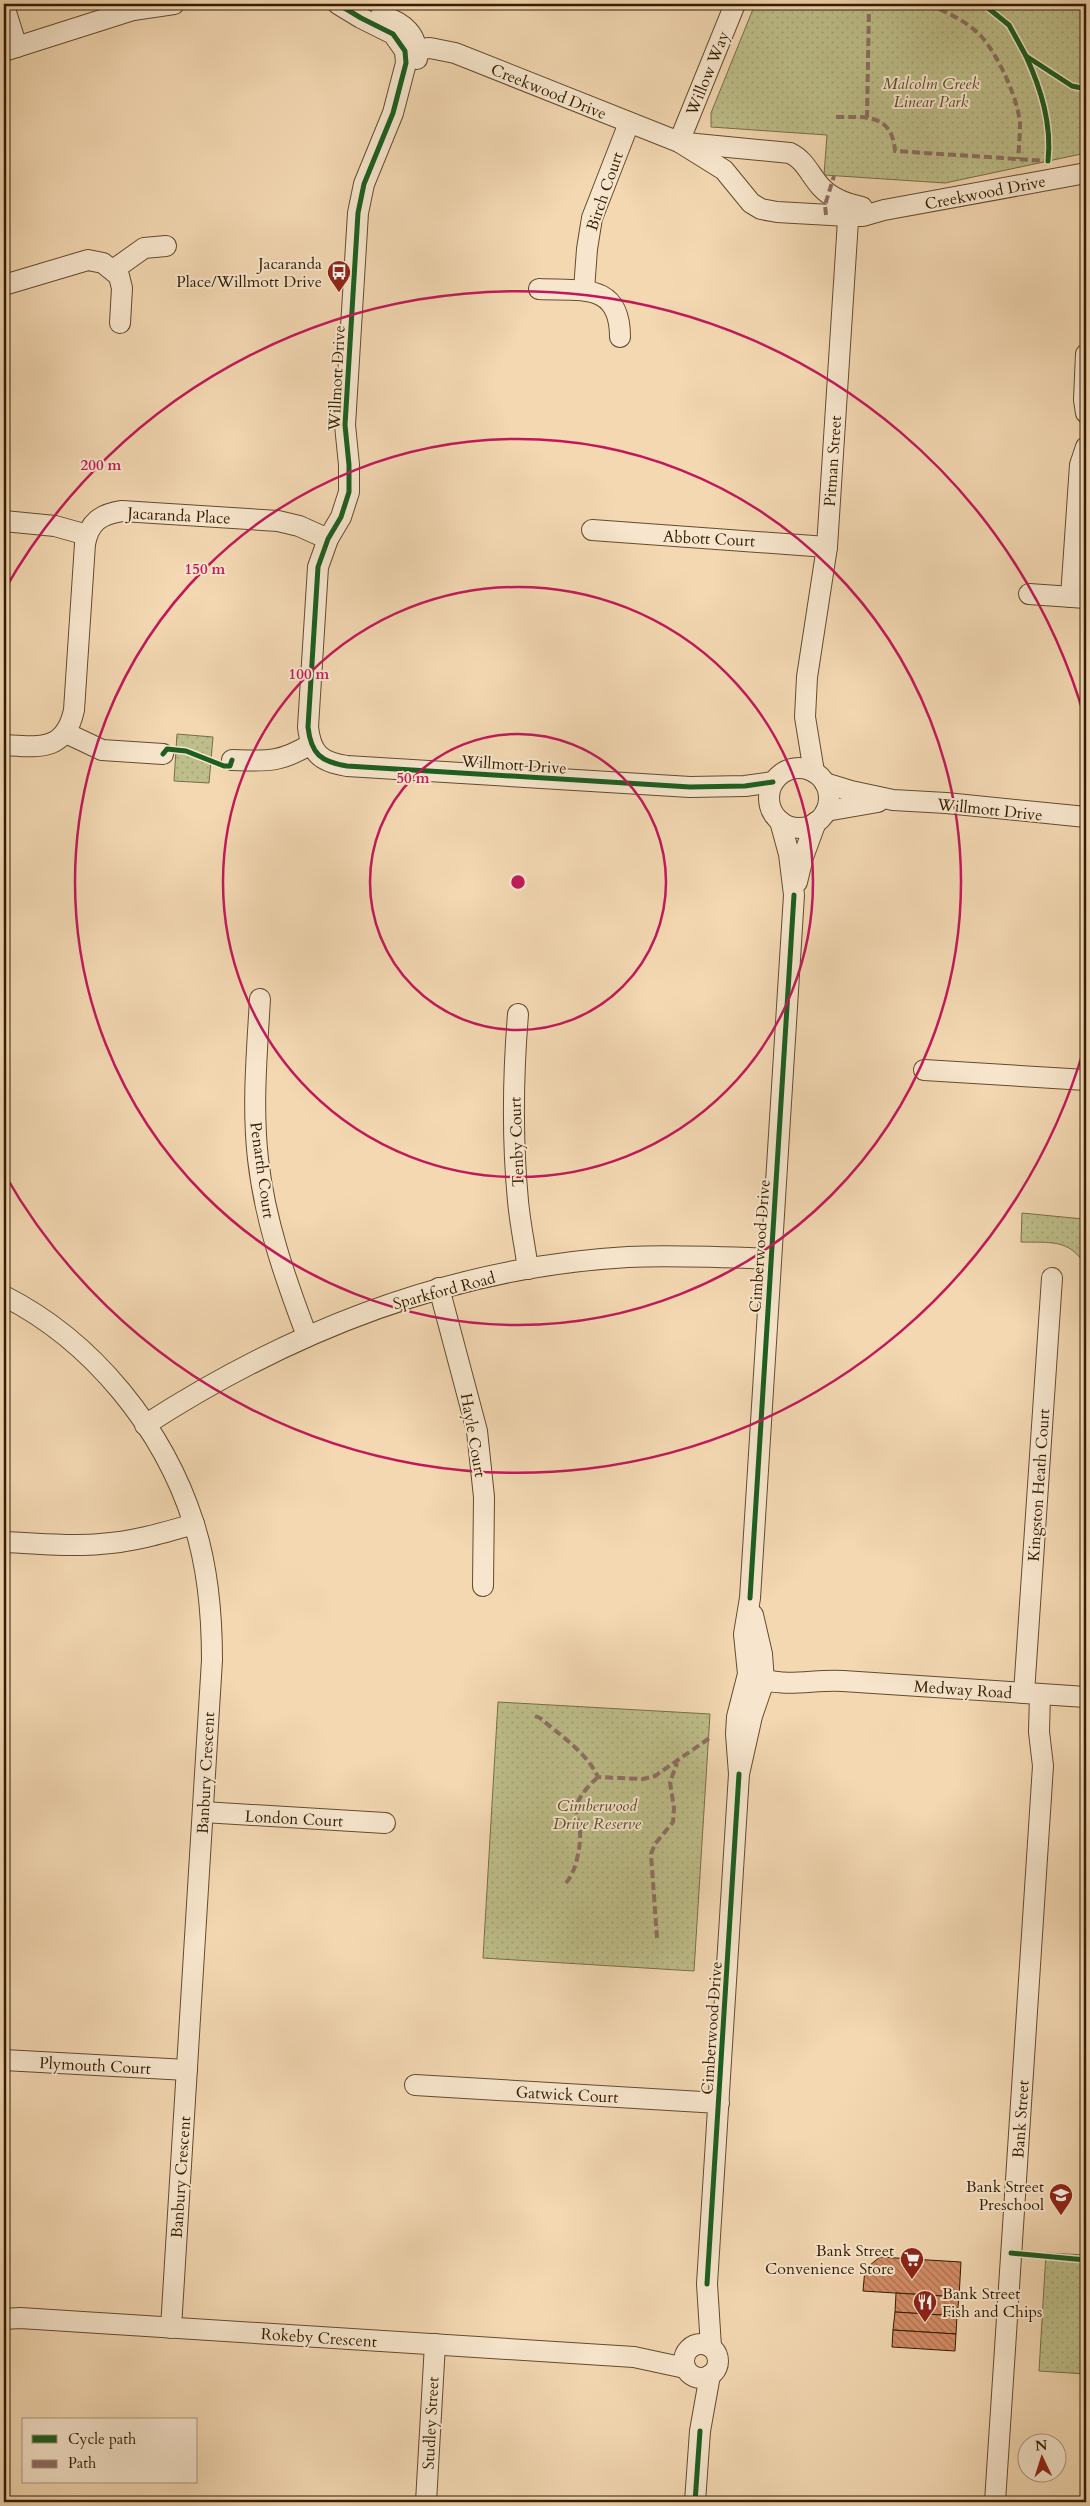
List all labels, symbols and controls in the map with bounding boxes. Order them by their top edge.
street label: Willow Way [681,27,735,120]
street label: Creekwood Drive [488,59,610,125]
park label: Malcolm Creek Linear Park [883,73,979,113]
street label: Birch Court [581,149,629,234]
street label: Creekwood Drive [923,170,1048,215]
place label: Jacaranda Place/Willmott Drive [176,253,322,293]
bus stop icon: Jacaranda Place/Willmott Drive [326,259,352,293]
street label: Willmott Drive [323,325,351,432]
street label: Pitman Street [819,415,847,507]
text: 200 m [81,455,122,475]
street label: Jacaranda Place [125,502,231,530]
street label: Abbott Court [662,526,756,552]
text: 150 m [185,559,226,579]
text: 100 m [289,664,330,684]
street label: Willmott Drive [459,750,567,780]
text: 50 m [396,768,430,788]
street label: Willmott Drive [935,793,1044,826]
centre of rings [509,873,527,891]
street label: Tenby Court [504,1097,530,1187]
street label: Penarth Court [244,1120,280,1220]
street label: Cimberwood Drive [744,1179,776,1313]
street label: Sparkford Road [391,1267,498,1315]
street label: Hayle Court [455,1391,491,1479]
street label: Kingston Heath Court [1023,1408,1055,1562]
street label: Medway Road [913,1676,1013,1704]
street label: Banbury Crescent [192,1711,220,1835]
park label: Cimberwood Drive Reserve [553,1795,642,1835]
street label: London Court [244,1805,344,1833]
street label: Cimberwood Drive [696,1961,728,2095]
street label: Plymouth Court [39,2052,151,2080]
street label: Bank Street [1007,2079,1035,2159]
street label: Gatwick Court [515,2081,619,2109]
street label: Banbury Crescent [166,2115,196,2239]
place label: Bank Street Preschool [966,2176,1044,2216]
school or university icon: Bank Street Preschool [1048,2182,1074,2216]
place label: Bank Street Convenience Store [765,2240,894,2280]
supermarket icon: Bank Street Convenience Store [899,2246,925,2280]
place label: Bank Street Fish and Chips [942,2283,1042,2323]
restaurant icon: Bank Street Fish and Chips [912,2289,938,2323]
street label: Rokeby Crescent [260,2323,378,2353]
street label: Studley Street [418,2376,444,2470]
legend [22,2418,198,2484]
text: Cycle path [68,2429,137,2449]
north arrow [1018,2434,1068,2484]
text: N [1034,2436,1048,2455]
text: Path [68,2453,97,2473]

